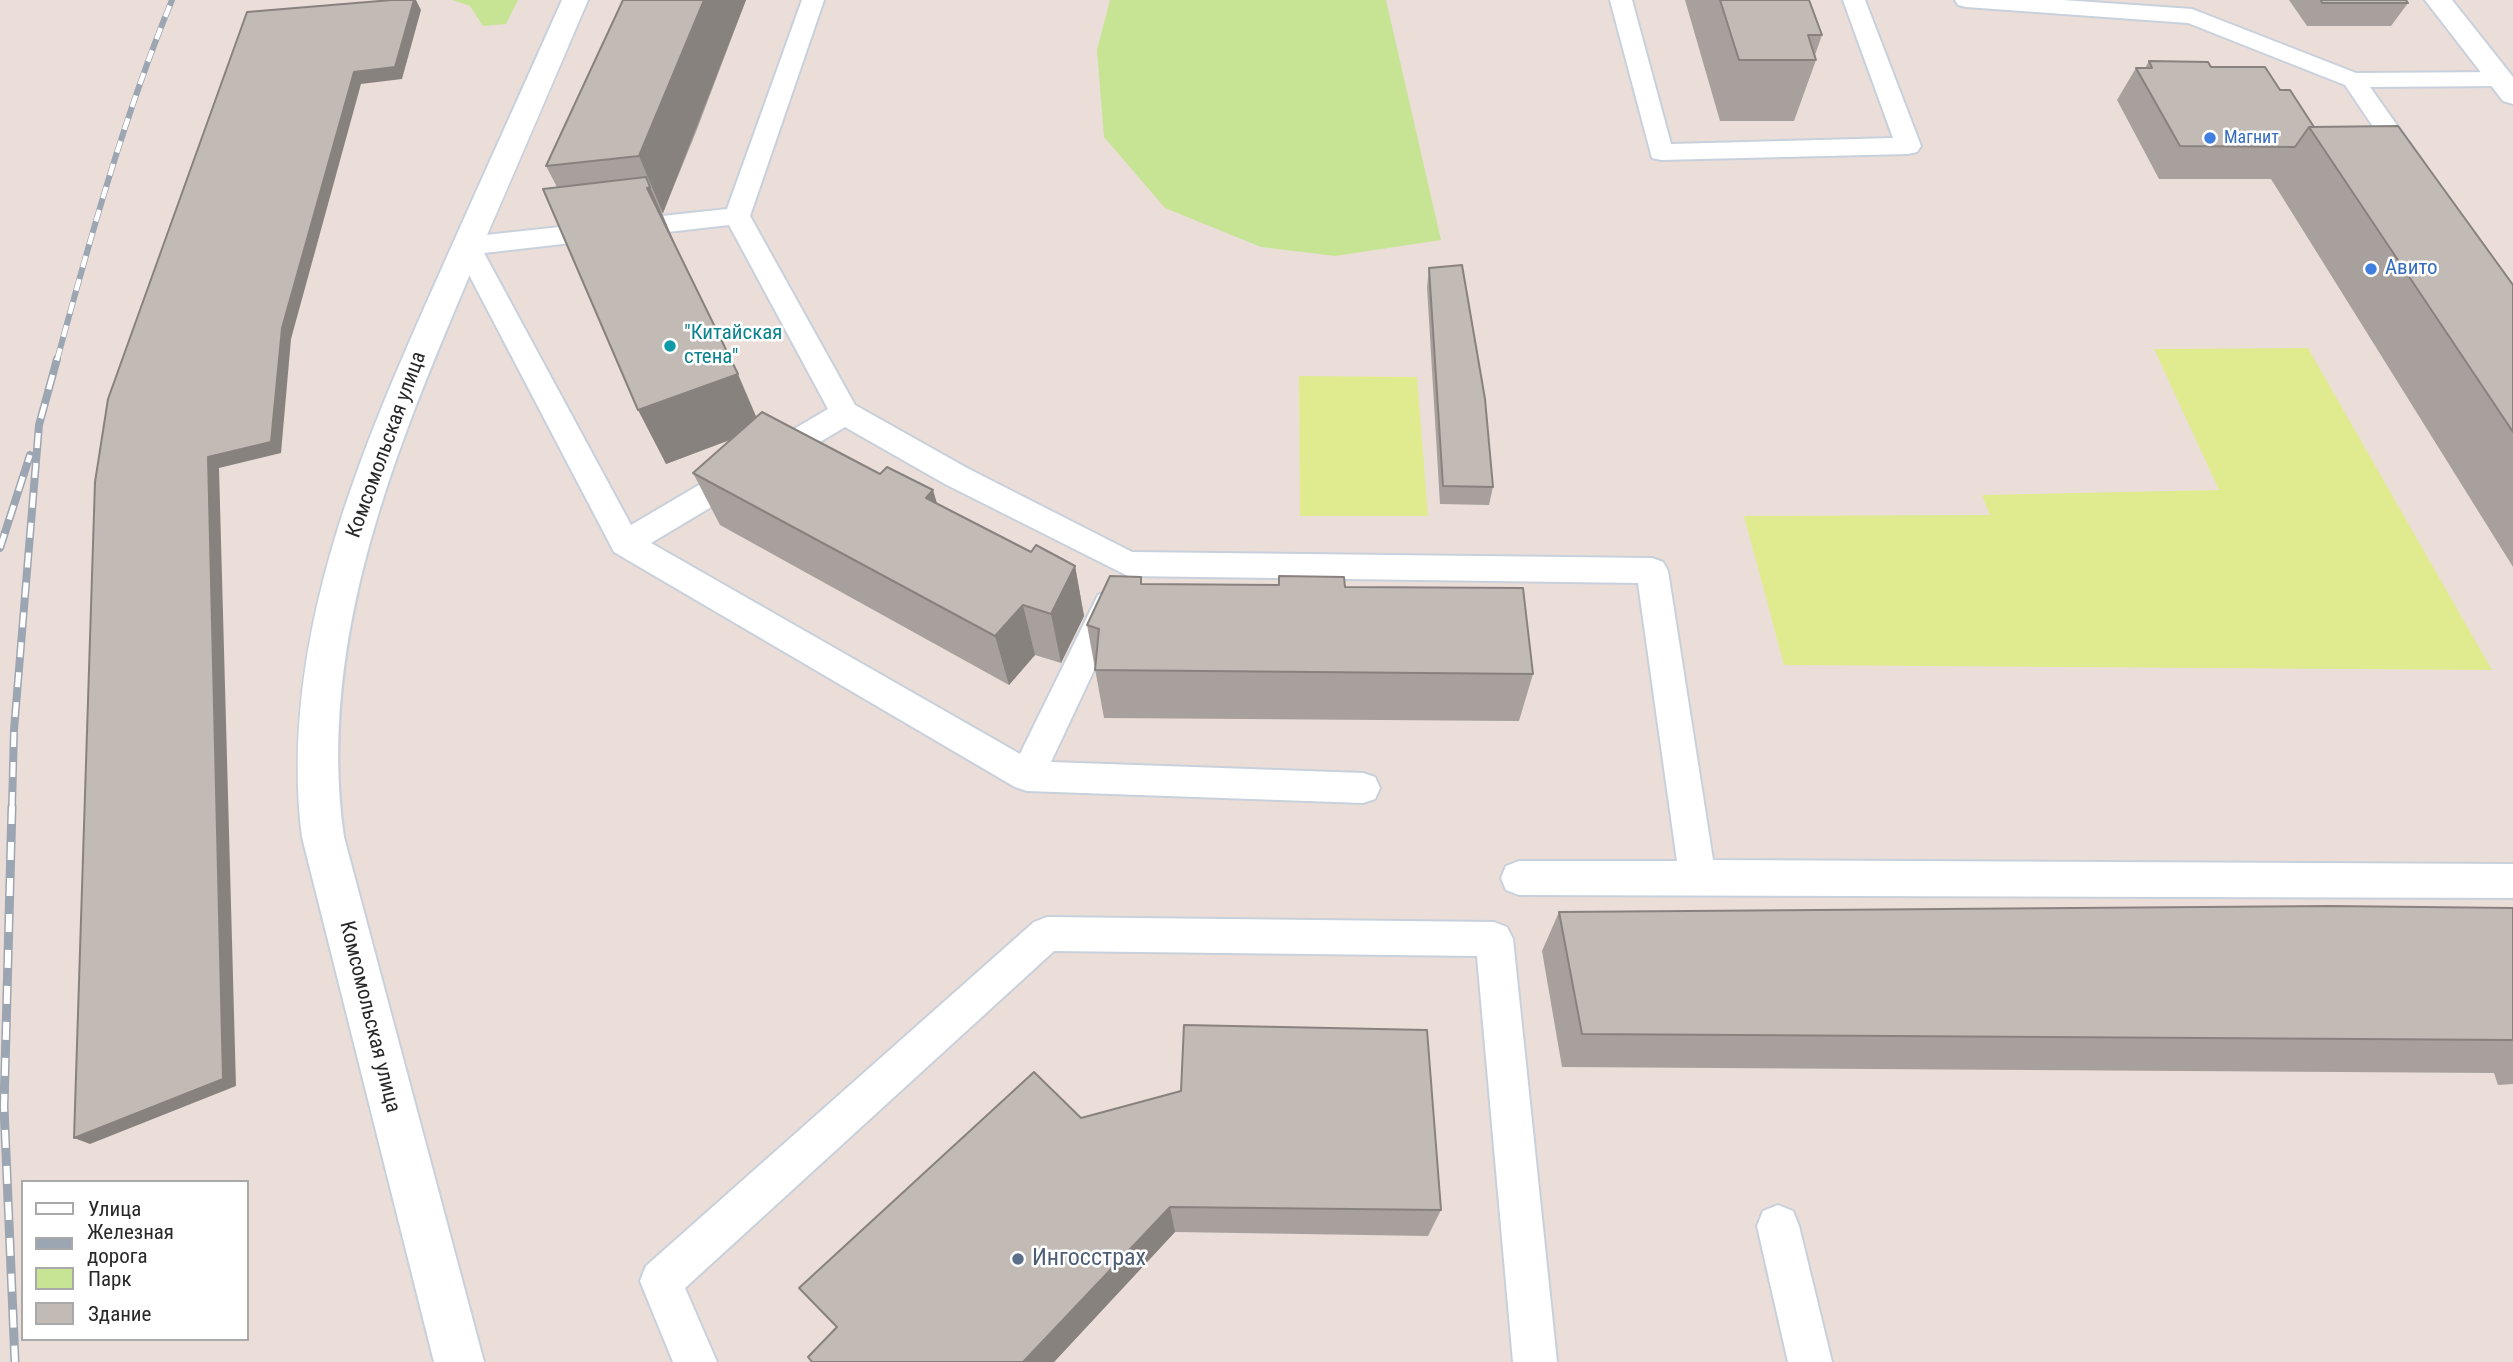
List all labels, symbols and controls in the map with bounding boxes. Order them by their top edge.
place label: Магнит [2224,127,2279,149]
marker: Магнит [2202,130,2218,146]
place label: Авито [2385,256,2437,282]
marker: Авито [2363,261,2379,277]
place label: "Китайская стена" [684,321,782,371]
marker: "Китайская стена" [662,338,678,354]
street label: Комсомольская улица [342,349,432,541]
street label: Комсомольская улица [333,919,405,1115]
legend [21,1180,248,1341]
text: Улица [88,1197,141,1221]
text: Железная дорога [87,1220,174,1268]
place label: Ингосстрах [1032,1245,1146,1273]
marker: Ингосстрах [1010,1251,1026,1267]
text: Парк [88,1267,132,1291]
text: Здание [88,1302,151,1326]

